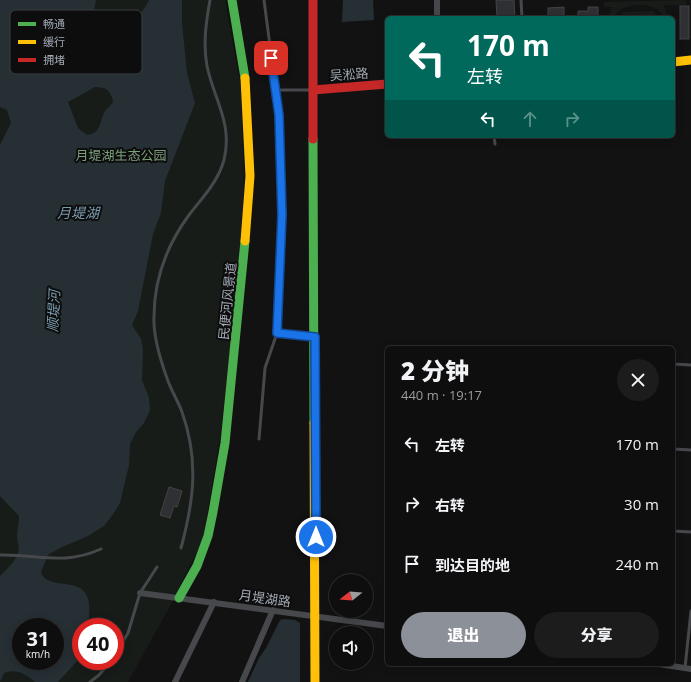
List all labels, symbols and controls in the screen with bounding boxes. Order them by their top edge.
legend [10,10,142,74]
text: 畅通 [43,16,65,31]
text: 170 m [467,26,550,64]
icon: left [401,32,453,84]
text: 缓行 [43,34,65,49]
pin [254,41,288,75]
icon: arrive [260,47,282,69]
text: 拥堵 [43,52,65,67]
street label: 吴淞路 [329,64,369,84]
text: 左转 [467,64,503,88]
icon: left [477,108,499,130]
icon: ahead [519,108,541,130]
icon: right [561,108,583,130]
park label: 月堤湖生态公园 [75,146,167,164]
water label: 月堤湖 [57,203,101,222]
street label: 民便河风景道 [214,261,240,341]
water label: 顺堤河 [42,287,64,332]
text: 2 分钟 [401,354,469,387]
button: close [617,359,659,401]
text: 440 m · 19:17 [401,386,482,404]
icon: left [401,433,423,455]
text: 170 m [615,434,659,454]
text: 左转 [435,435,465,455]
icon: right [401,493,423,515]
text: 30 m [624,494,659,514]
text: 右转 [435,495,465,515]
position arrow [295,516,337,558]
icon: arrive [401,553,423,575]
text: 240 m [615,554,659,574]
text: 到达目的地 [435,555,510,575]
north arrow [329,574,373,618]
map controls [329,574,373,670]
street label: 月堤湖路 [238,585,292,611]
button: 退出 [401,612,526,658]
button: 分享 [534,612,659,658]
speed limit sign: 40 [72,618,124,670]
text: 31 [27,625,49,652]
button: sound [329,626,373,670]
text: km/h [26,647,50,661]

